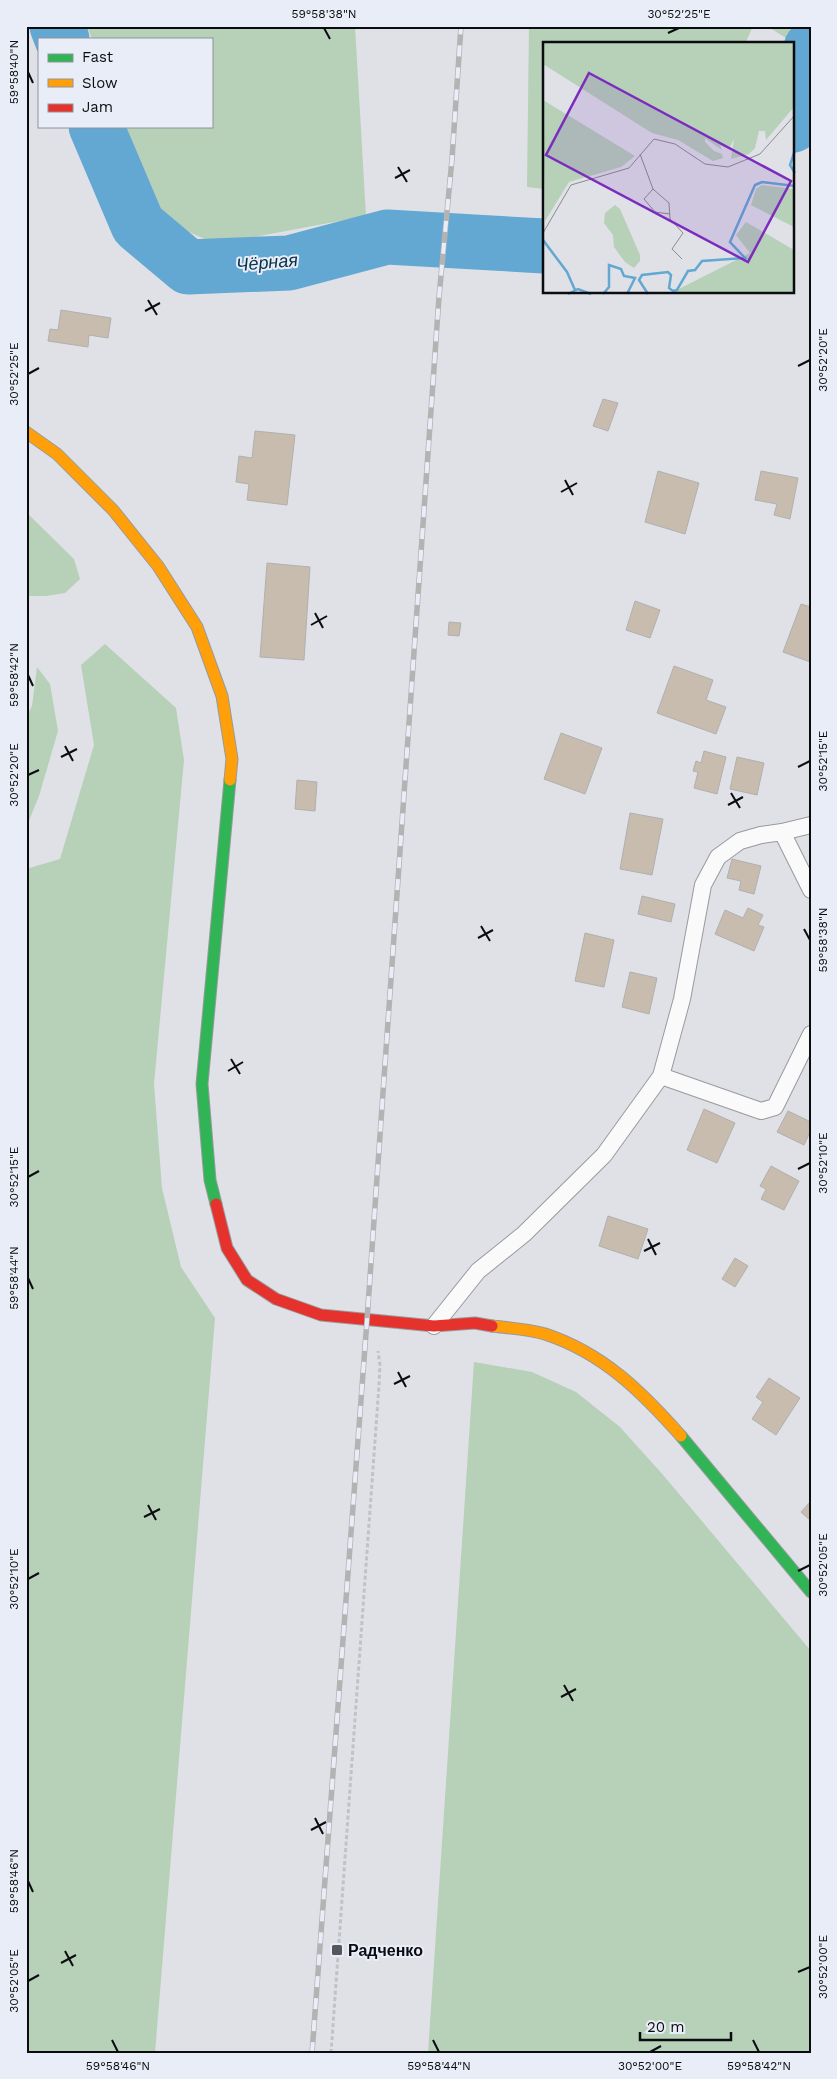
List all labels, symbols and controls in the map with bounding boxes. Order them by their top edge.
text: 59°58'38"N [291,7,357,21]
text: 30°52'25"E [647,7,711,21]
legend [38,38,212,128]
text: 59°58'40"N [7,40,21,104]
inset map [543,42,794,294]
text: Fast [82,48,114,66]
text: Slow [82,74,118,92]
text: Jam [82,98,113,116]
water label: Чёрная [235,249,299,275]
text: 30°52'20"E [816,328,830,392]
text: 30°52'25"E [7,342,21,406]
text: 59°58'42"N [7,643,21,707]
text: 30°52'15"E [816,730,830,791]
text: 30°52'20"E [7,743,21,807]
text: 59°58'38"N [816,907,830,973]
text: 30°52'10"E [816,1132,830,1194]
text: 30°52'15"E [7,1146,21,1207]
text: 59°58'44"N [7,1246,21,1310]
text: 30°52'05"E [816,1533,830,1597]
text: 30°52'10"E [7,1548,21,1610]
text: 59°58'46"N [7,1849,21,1913]
text: 30°52'00"E [816,1935,830,1999]
place label: Радченко [348,1941,423,1960]
marker: Радченко [330,1943,344,1957]
text: 30°52'05"E [7,1949,21,2013]
scale bar [640,2009,731,2041]
text: 20 m [647,2018,685,2036]
text: 59°58'46"N [86,2059,150,2073]
text: 59°58'44"N [407,2059,471,2073]
text: 30°52'00"E [618,2059,682,2073]
text: 59°58'42"N [727,2059,791,2073]

